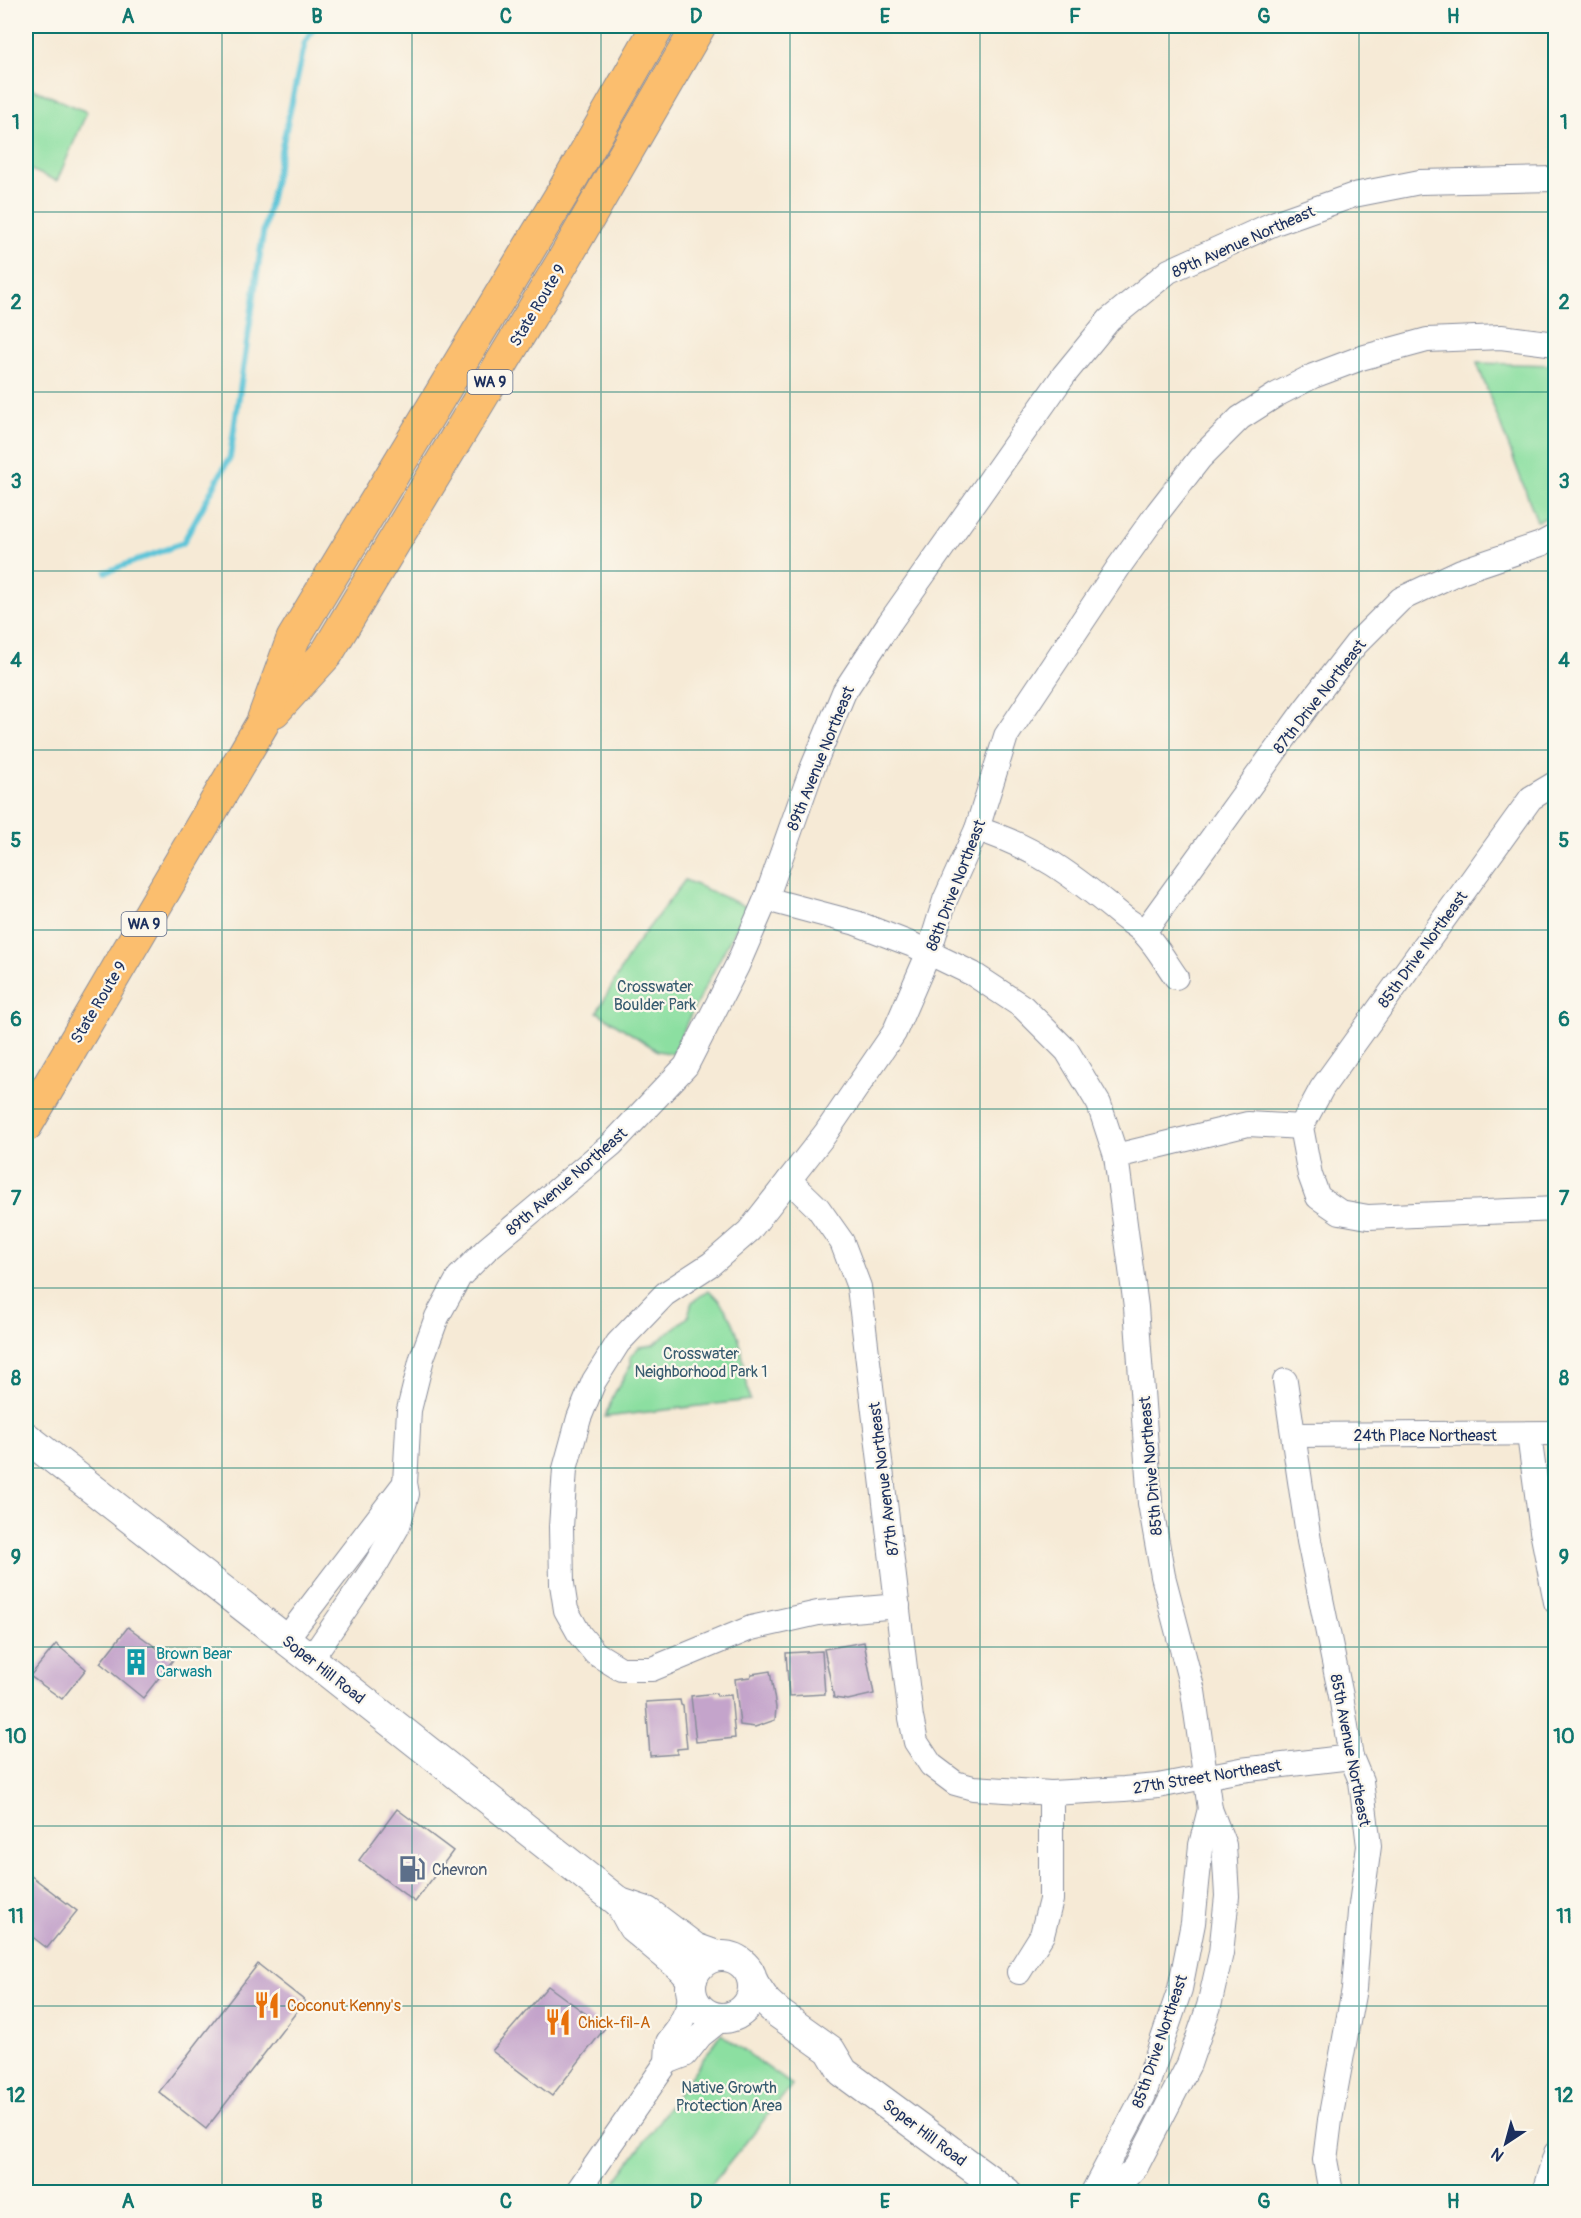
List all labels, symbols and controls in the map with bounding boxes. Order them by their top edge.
text: A [122,4,135,29]
text: B [311,4,323,29]
text: C [500,4,512,29]
text: D [690,4,703,29]
text: E [880,4,891,29]
text: F [1069,4,1081,29]
text: G [1257,4,1271,29]
text: H [1447,4,1460,29]
text: 1 [12,110,20,135]
text: 1 [1560,110,1568,135]
street label: 89th Avenue Northeast [1169,201,1318,282]
street label: State Route 9 [505,261,570,350]
text: 2 [10,290,22,315]
text: 2 [1558,290,1570,315]
road number: WA 9 [468,370,512,394]
text: 3 [10,469,22,494]
text: 3 [1558,469,1570,494]
street label: 87th Drive Northeast [1269,635,1371,758]
text: 4 [10,648,22,673]
text: 4 [1558,648,1570,673]
street label: 89th Avenue Northeast [783,683,859,834]
street label: 88th Drive Northeast [922,816,990,954]
text: 5 [11,828,22,853]
text: 5 [1559,828,1570,853]
street label: 85th Drive Northeast [1374,887,1472,1012]
road number: WA 9 [122,912,166,936]
street label: State Route 9 [66,958,131,1047]
park label: Crosswater Boulder Park [614,977,697,1015]
text: 6 [10,1007,22,1032]
text: 6 [1558,1007,1570,1032]
street label: 89th Avenue Northeast [502,1123,632,1240]
text: 7 [11,1186,22,1211]
text: 7 [1559,1186,1570,1211]
park label: Crosswater Neighborhood Park 1 [634,1344,768,1382]
text: 8 [11,1366,21,1391]
text: 8 [1559,1366,1569,1391]
street label: 85th Drive Northeast [1135,1395,1167,1536]
street label: 87th Avenue Northeast [865,1400,903,1557]
street label: 24th Place Northeast [1353,1426,1497,1446]
text: 9 [11,1545,21,1570]
text: 9 [1559,1545,1569,1570]
street label: Soper Hill Road [278,1631,369,1708]
place label: Brown Bear Carwash [156,1644,233,1682]
building icon: Brown Bear Carwash [121,1647,151,1677]
street label: 85th Avenue Northeast [1325,1672,1375,1829]
text: 10 [5,1724,27,1749]
text: 10 [1553,1724,1575,1749]
street label: 27th Street Northeast [1132,1755,1283,1799]
fuel station icon: Chevron [397,1854,427,1884]
place label: Chevron [432,1860,487,1880]
text: 11 [8,1904,24,1929]
text: 11 [1556,1904,1572,1929]
street label: 85th Drive Northeast [1128,1971,1192,2111]
restaurant icon: Coconut Kenny's [252,1990,282,2020]
place label: Coconut Kenny's [287,1996,401,2016]
restaurant icon: Chick-fil-A [543,2007,573,2037]
place label: Chick-fil-A [578,2013,650,2033]
park label: Native Growth Protection Area [676,2078,782,2116]
text: 12 [7,2083,26,2108]
text: 12 [1555,2083,1574,2108]
street label: Soper Hill Road [878,2095,970,2171]
north arrow [1476,2113,1536,2173]
text: N [1487,2143,1508,2166]
text: A [122,2189,135,2214]
text: B [311,2189,323,2214]
text: C [500,2189,512,2214]
text: D [690,2189,703,2214]
text: E [880,2189,891,2214]
text: F [1069,2189,1081,2214]
text: G [1257,2189,1271,2214]
text: H [1447,2189,1460,2214]

